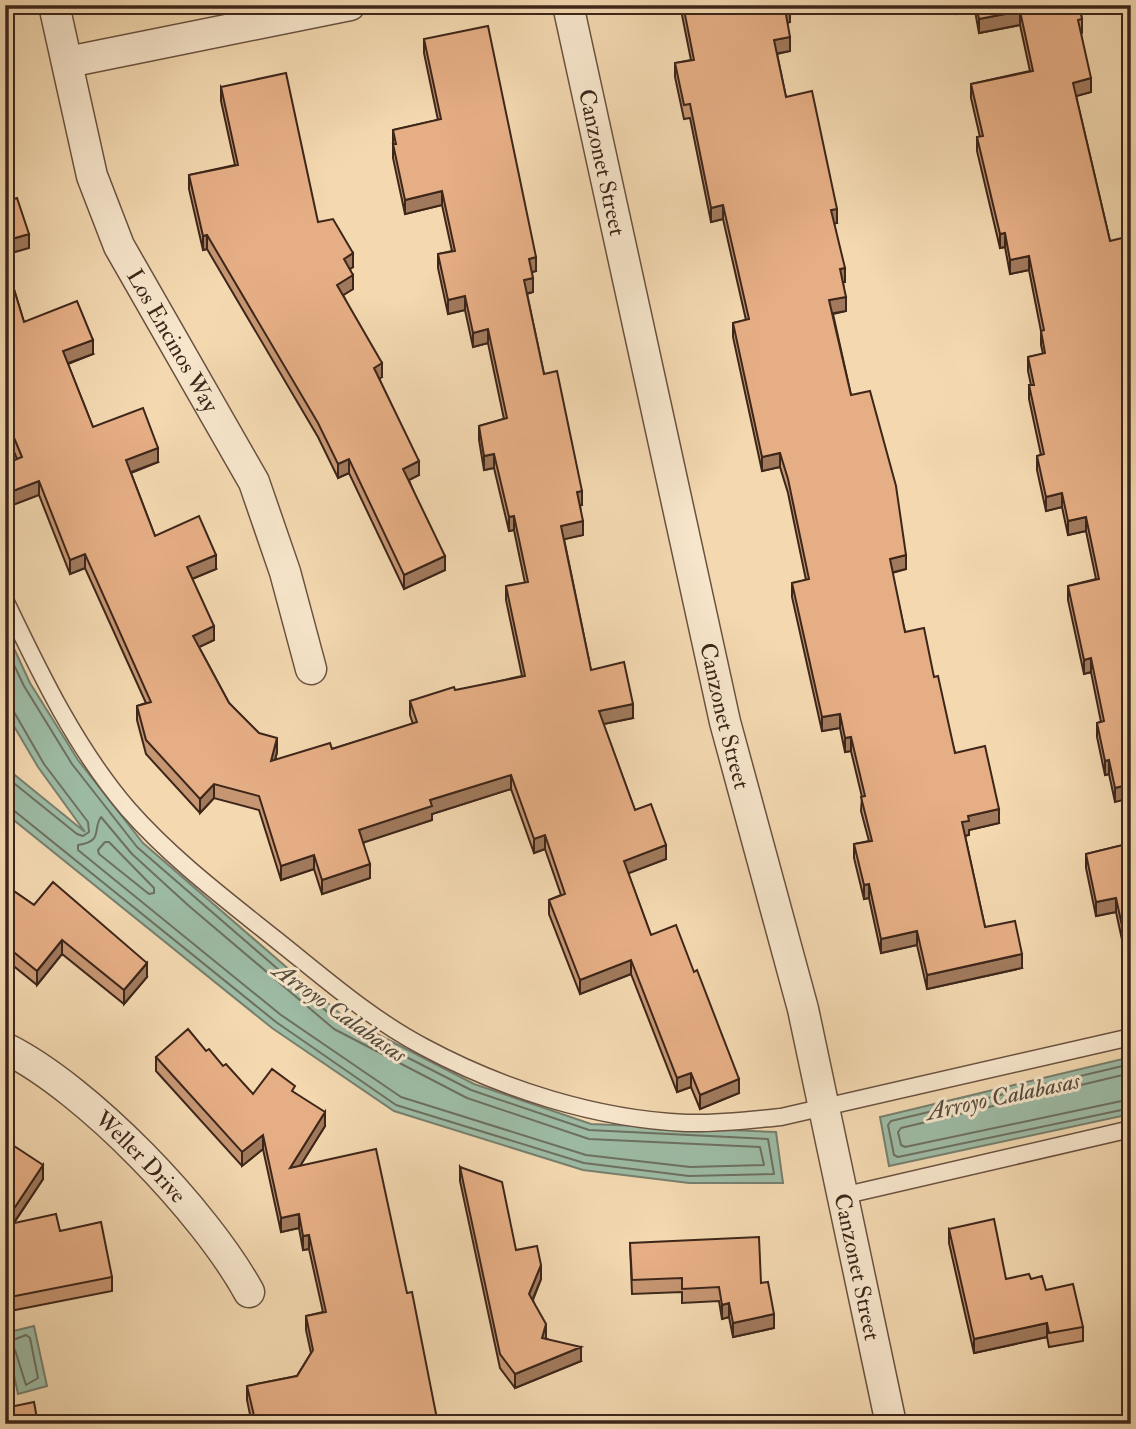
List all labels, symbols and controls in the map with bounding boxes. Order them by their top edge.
street label: Canzonet Street [572,86,632,239]
street label: Los Encinos Way [120,264,226,418]
street label: Canzonet Street [693,640,757,792]
water label: Arroyo Calabasas [264,953,413,1070]
water label: Arroyo Calabasas [921,1065,1083,1128]
street label: Weller Drive [88,1104,193,1209]
street label: Canzonet Street [827,1191,887,1343]

